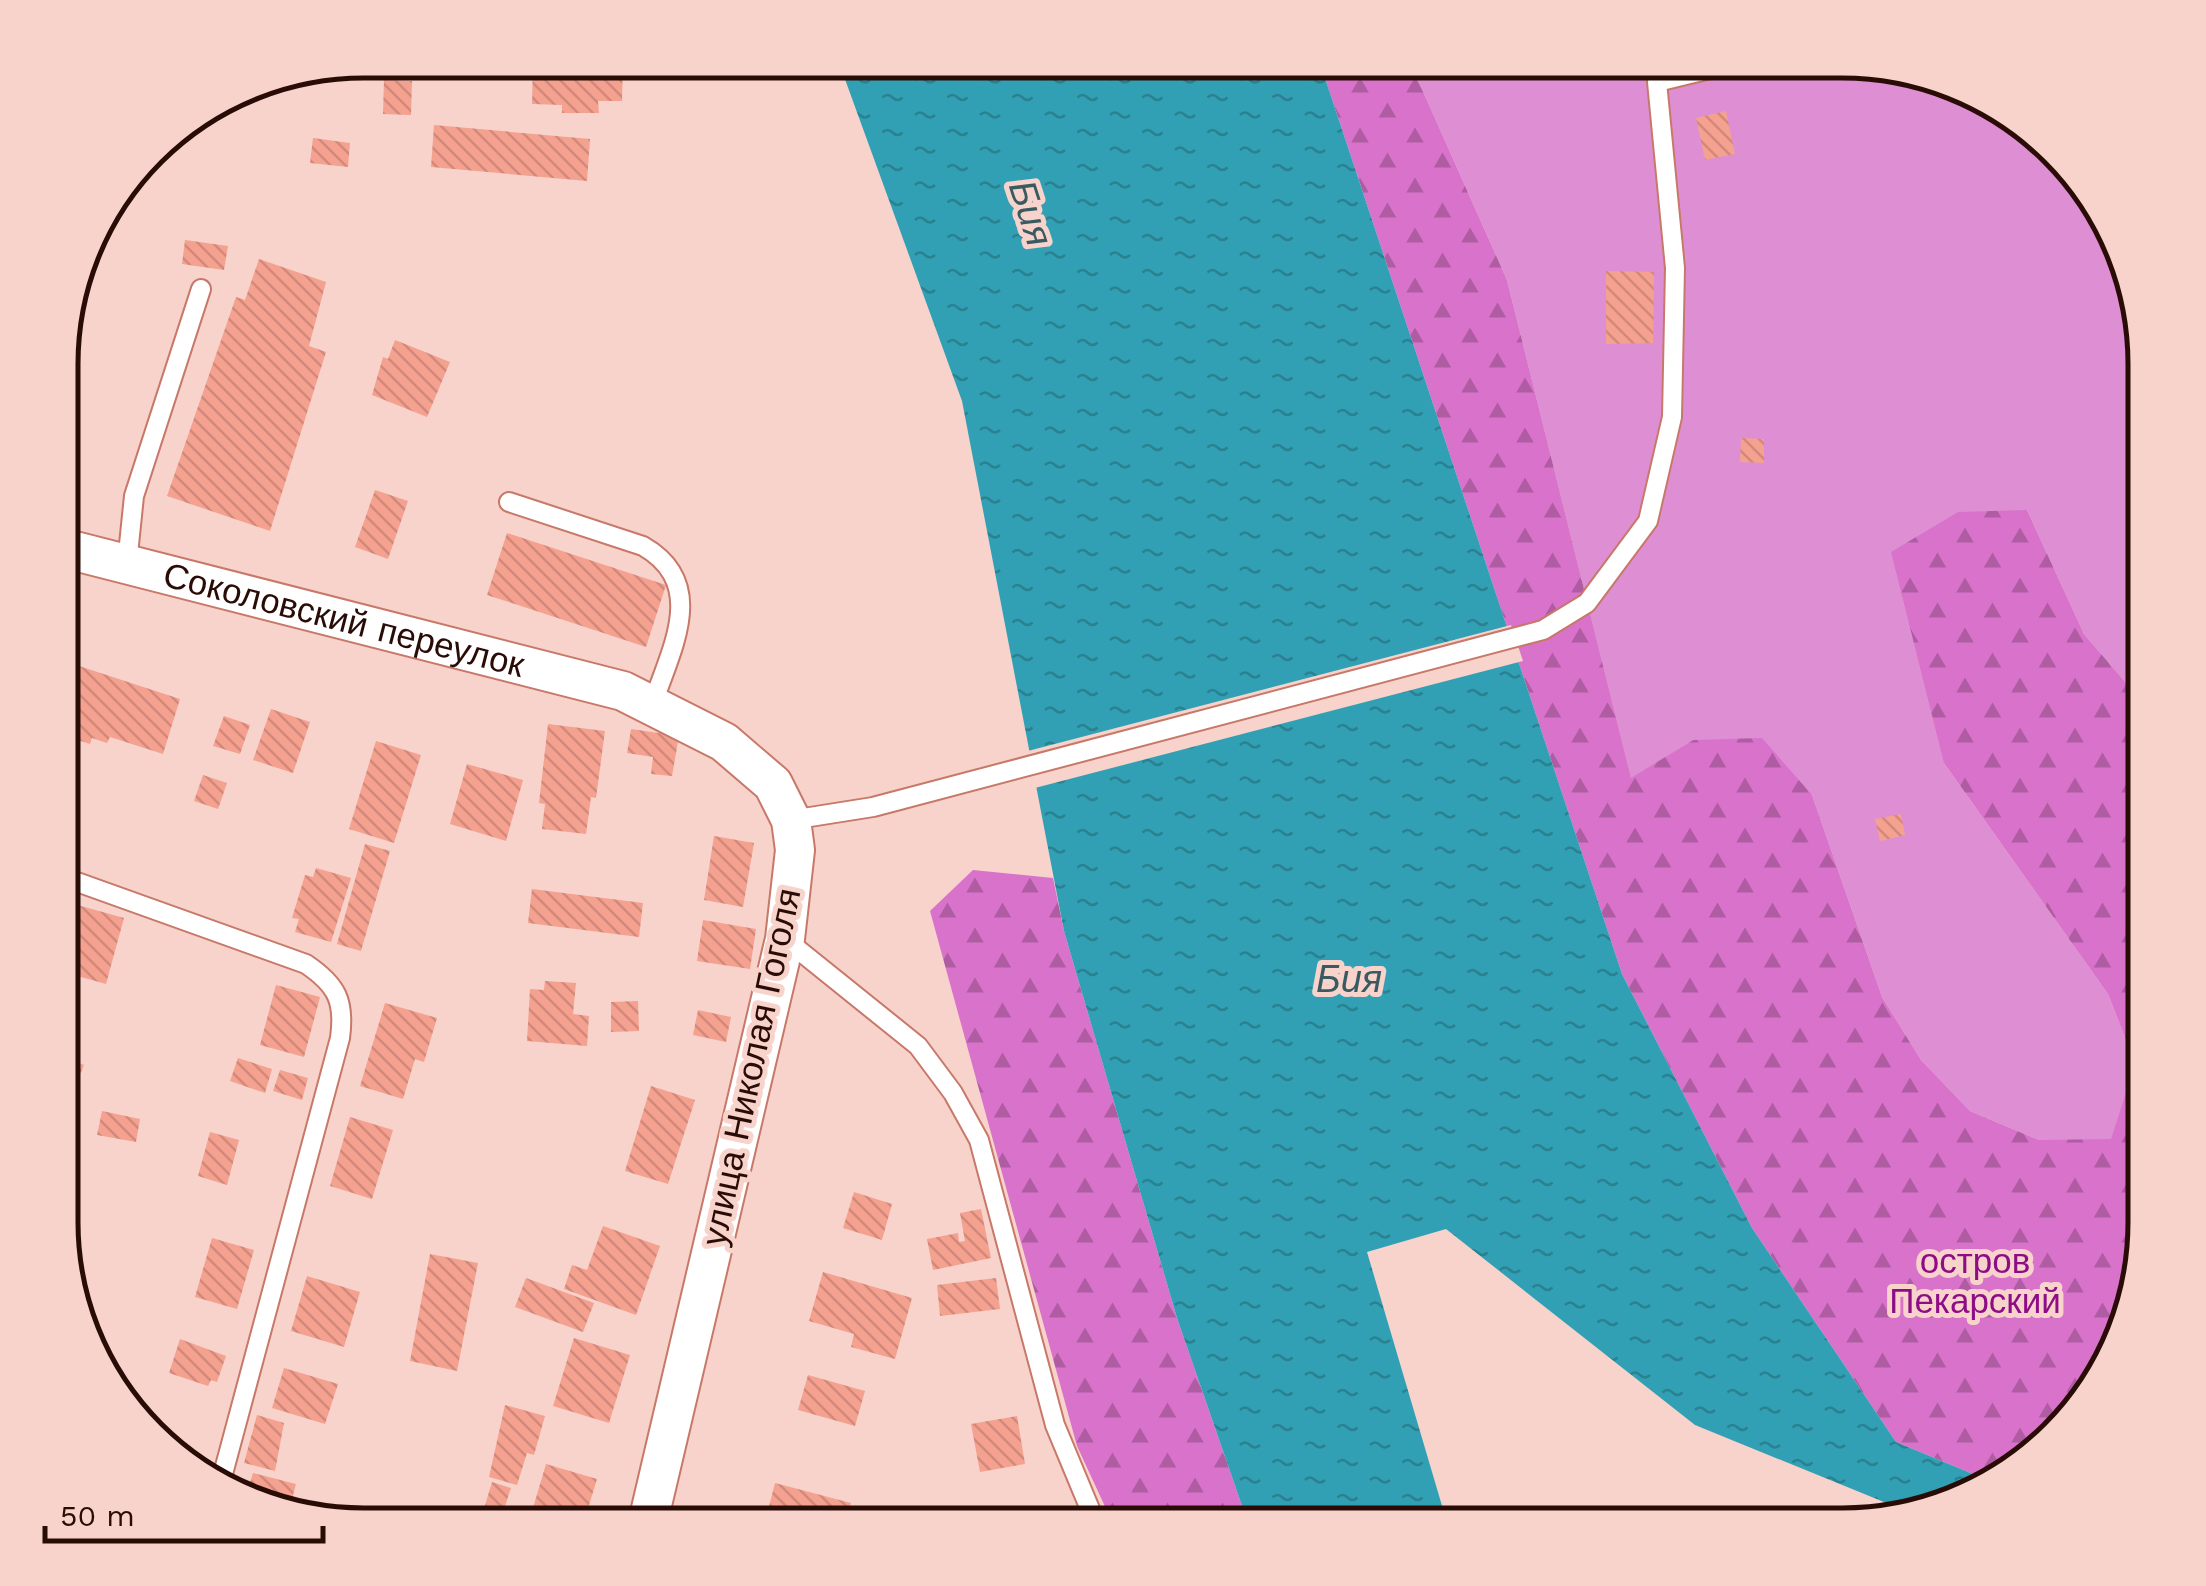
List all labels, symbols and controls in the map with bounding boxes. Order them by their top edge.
water label: Бия [1000,175,1062,251]
street label: Соколовский переулок [159,554,530,686]
street label: улица Николая Гоголя [693,884,809,1250]
water label: Бия [1316,957,1382,1001]
park label: остров Пекарский [1889,1240,2061,1322]
scale bar [45,1481,322,1543]
text: 50 m [60,1498,135,1533]

